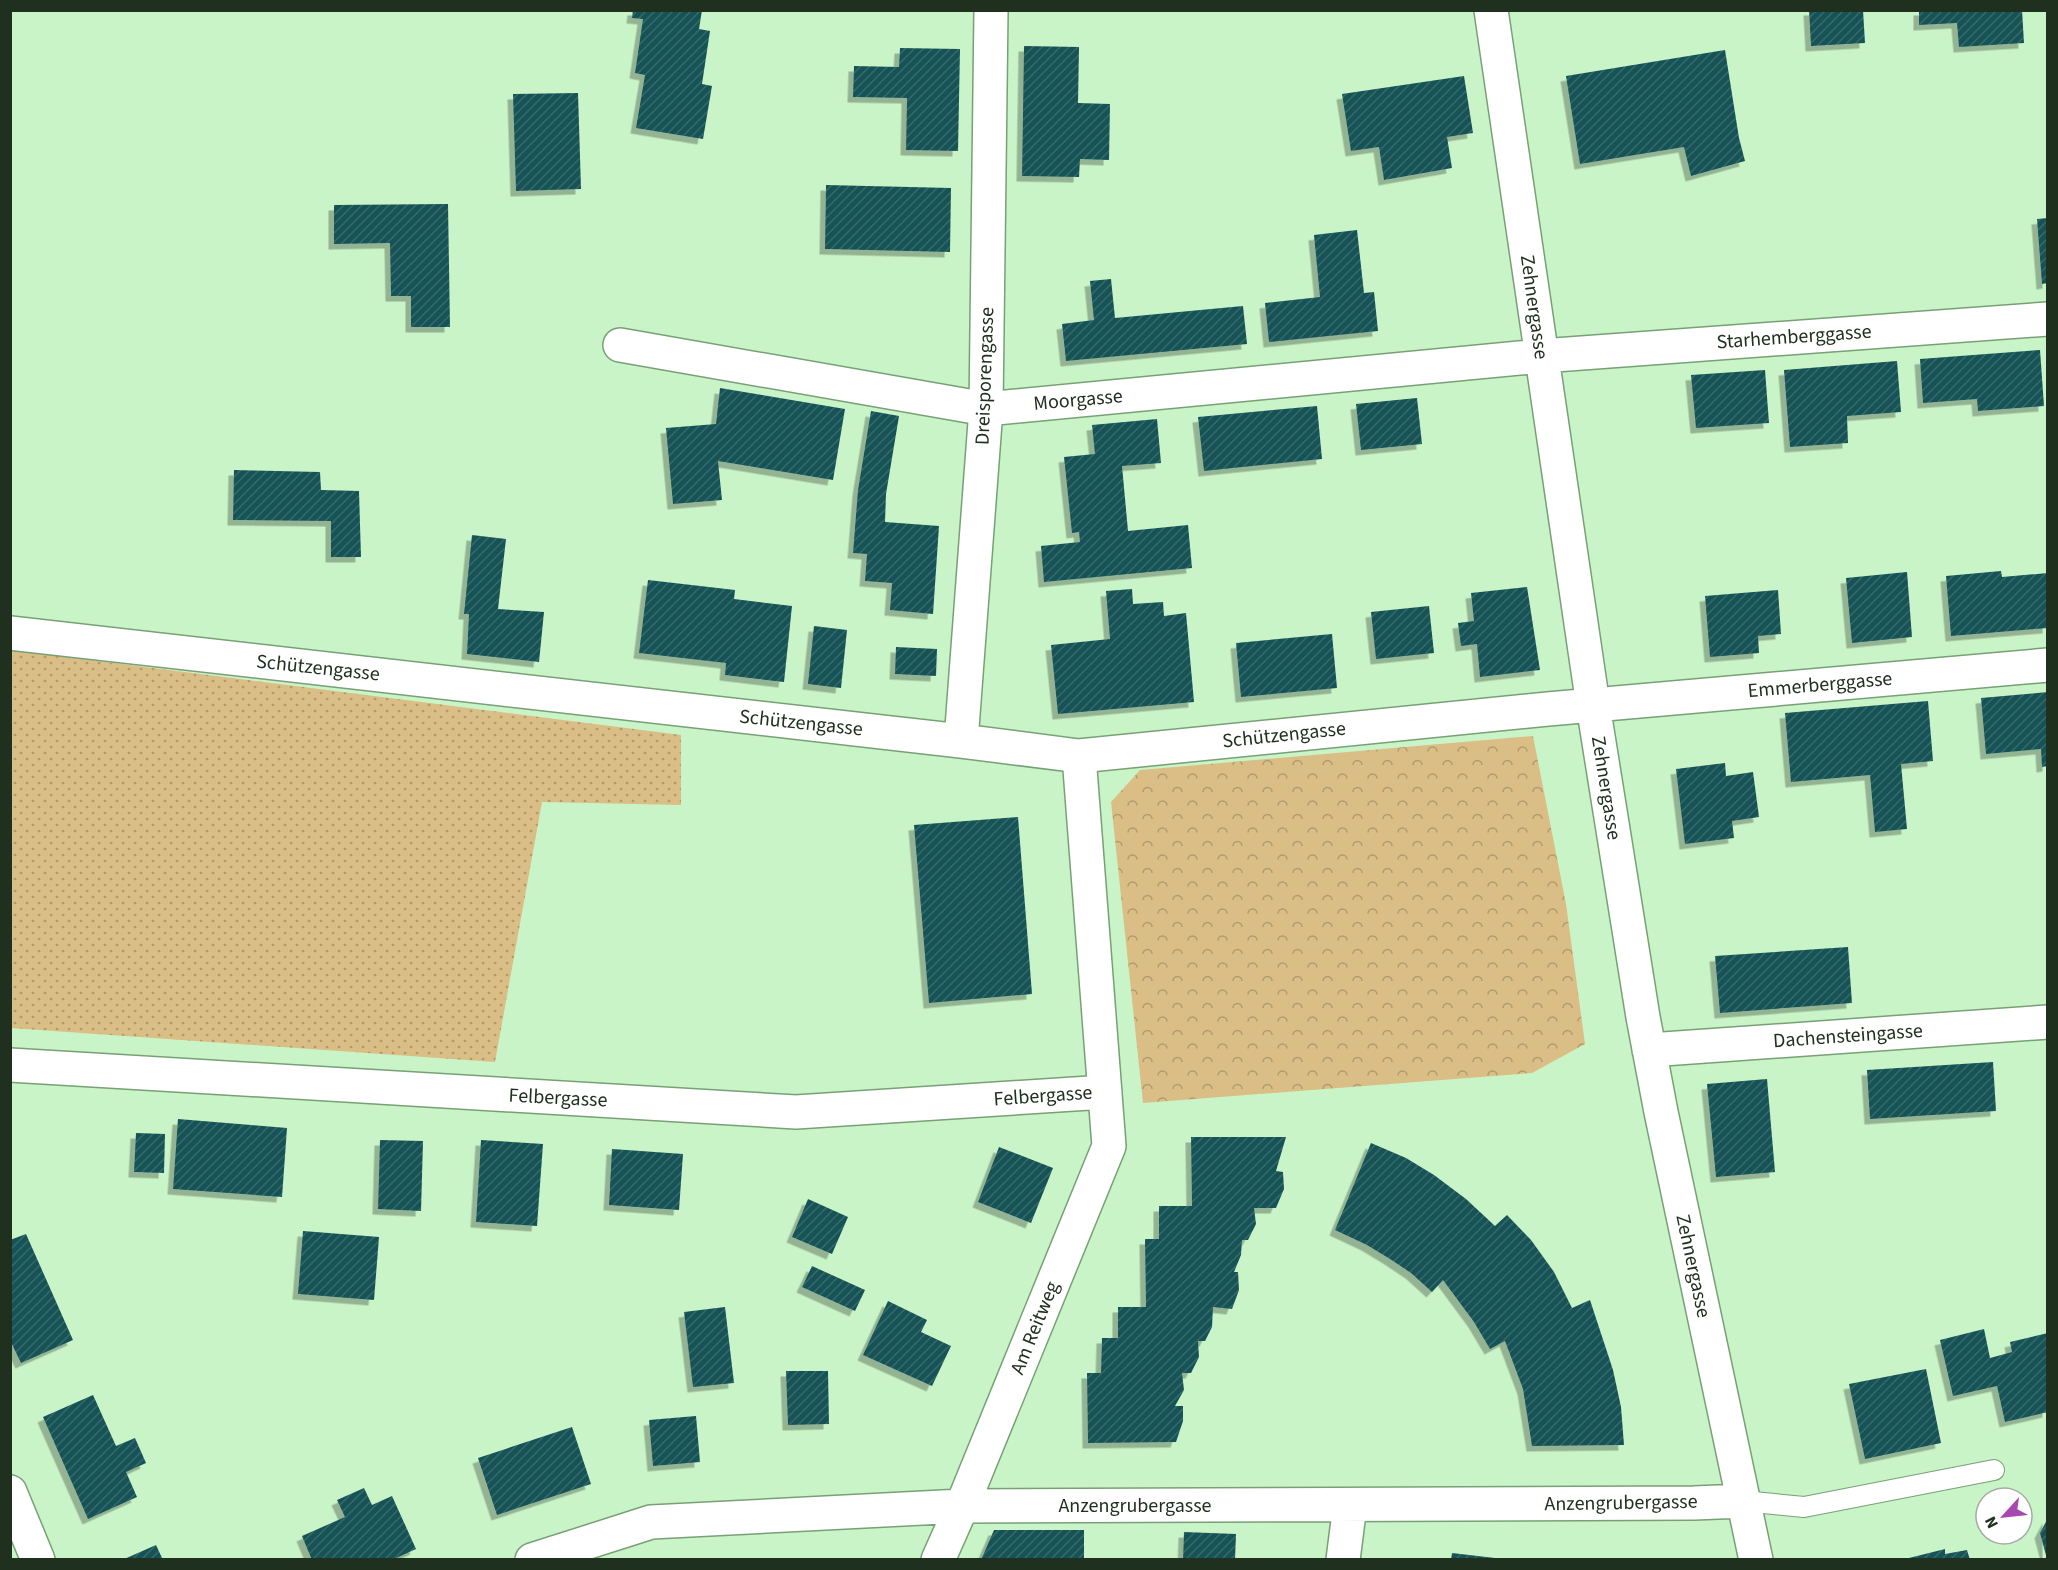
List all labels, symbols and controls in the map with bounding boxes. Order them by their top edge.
street label: Zehnergasse [1513,253,1555,361]
street label: Dreisporengasse [969,306,1001,446]
street label: Starhemberggasse [1716,318,1872,356]
street label: Moorgasse [1032,382,1124,418]
street label: Schützengasse [255,648,381,688]
street label: Emmerberggasse [1747,665,1893,705]
street label: Schützengasse [738,703,864,743]
street label: Schützengasse [1221,715,1347,755]
street label: Zehnergasse [1584,734,1628,842]
street label: Dachensteingasse [1772,1017,1924,1055]
street label: Felbergasse [993,1079,1093,1113]
street label: Felbergasse [508,1081,608,1115]
street label: Zehnergasse [1668,1212,1718,1320]
street label: Am Reitweg [1004,1277,1066,1379]
north arrow [1974,1486,2034,1546]
street label: Anzengrubergasse [1544,1488,1698,1518]
street label: Anzengrubergasse [1058,1492,1212,1520]
text: N [1979,1513,2004,1532]

